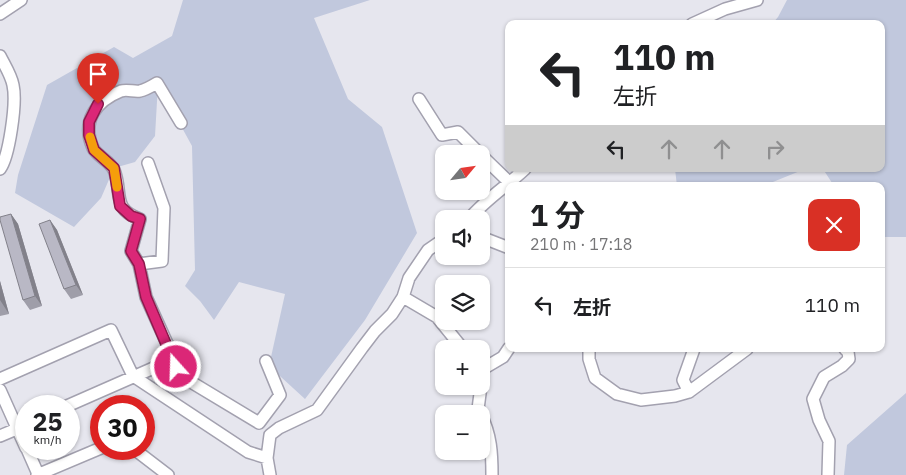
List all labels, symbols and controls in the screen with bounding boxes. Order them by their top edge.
text: 110 m [613,34,716,80]
icon: left [530,40,595,105]
pin [77,53,119,104]
icon: arrive [84,60,112,88]
text: 左折 [613,81,657,110]
icon: left [602,135,630,163]
icon: ahead [655,135,683,163]
icon: ahead [708,135,736,163]
icon: right [761,135,789,163]
north arrow [435,145,490,200]
map controls [435,145,490,460]
text: 1 分 [530,195,585,234]
button: close [808,199,860,251]
button: sound [435,210,490,265]
text: 210 m · 17:18 [530,234,632,254]
button: layers [435,275,490,330]
icon: left [530,291,558,319]
text: 110 m [805,293,860,317]
text: 左折 [573,295,611,319]
position arrow [149,340,201,392]
button: + [435,340,490,395]
speed limit sign: 30 [90,395,155,460]
text: 25 [32,405,63,438]
button: − [435,405,490,460]
text: km/h [33,432,62,447]

